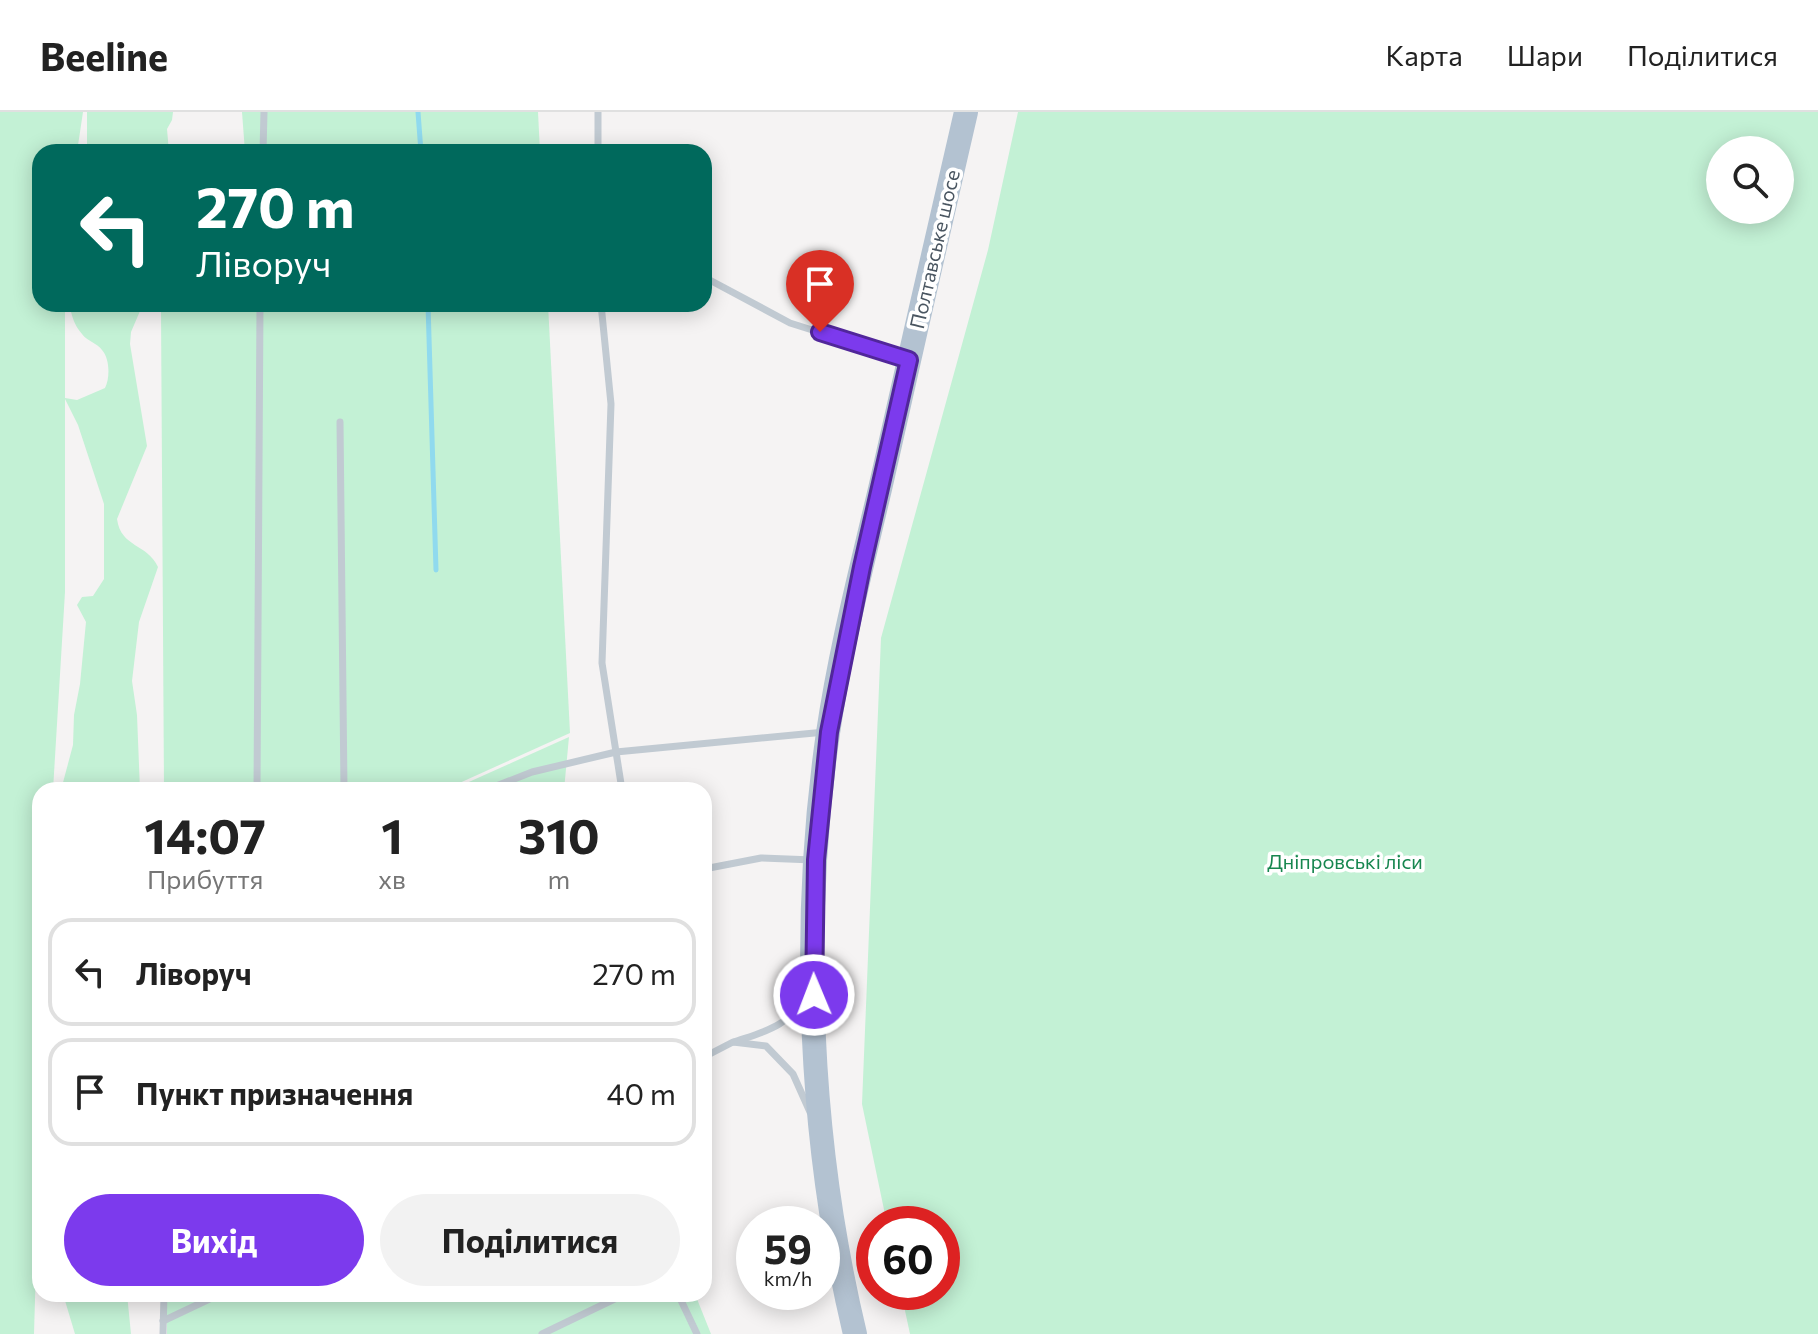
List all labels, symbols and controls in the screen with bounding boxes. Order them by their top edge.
text: Beeline [40,32,168,79]
text: Карта [1386,38,1463,72]
text: Шари [1507,38,1583,72]
text: Поділитися [1627,38,1778,72]
map controls [1706,136,1794,224]
button: search [1706,136,1794,224]
street label: Полтавське шосе [904,167,964,331]
text: 270 m [196,171,355,240]
icon: left [64,176,168,280]
text: Ліворуч [196,240,331,284]
pin [786,250,854,332]
icon: arrive [798,262,842,306]
text: 14:07 [144,805,266,864]
text: 1 [381,805,403,864]
text: 310 [518,805,600,864]
park label: Дніпровські ліси [1267,849,1423,873]
text: Прибуття [147,863,263,894]
text: хв [378,863,406,894]
text: m [548,863,570,894]
icon: left [68,950,112,994]
position arrow [772,953,856,1037]
text: Ліворуч [136,954,252,991]
text: 270 m [592,954,676,991]
icon: arrive [68,1070,112,1114]
text: Пункт призначення [136,1074,413,1111]
text: 40 m [607,1074,676,1111]
button: Вихід [64,1194,364,1286]
button: Поділитися [380,1194,680,1286]
speed limit sign: 60 [856,1206,960,1310]
text: 59 [764,1223,812,1272]
text: km/h [764,1266,812,1290]

